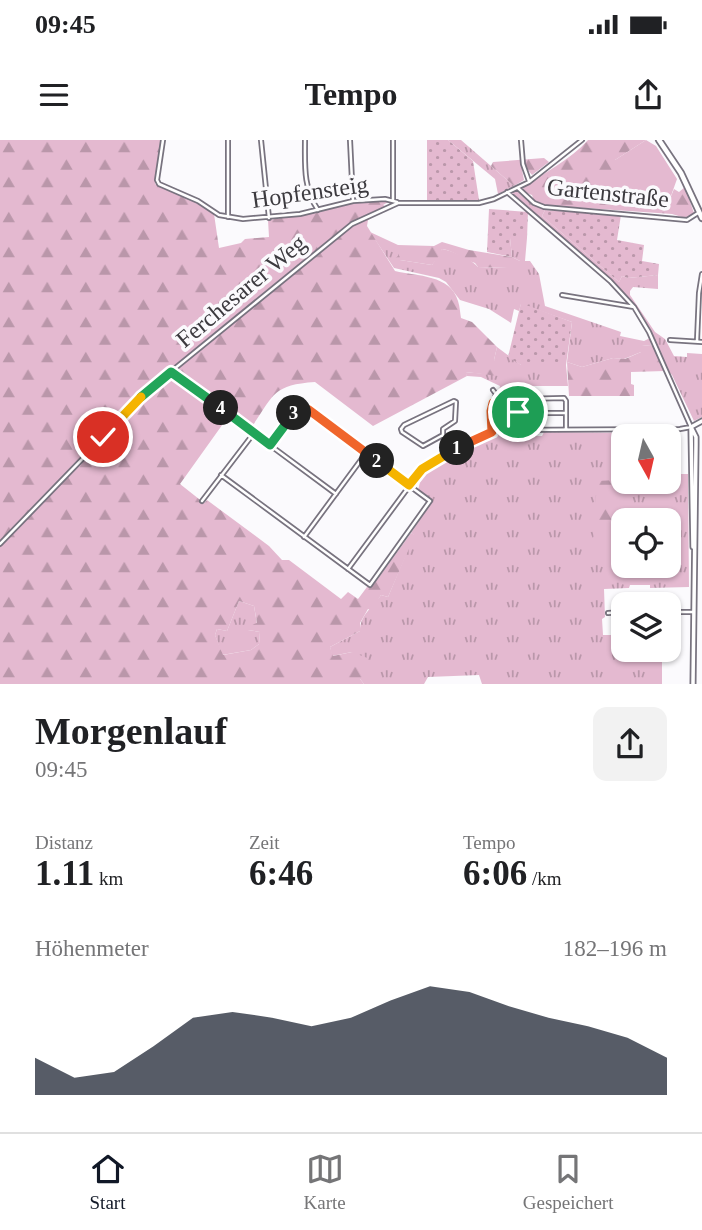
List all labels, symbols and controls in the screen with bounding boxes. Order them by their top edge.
text: 09:45 [35,10,96,39]
icon: menu [35,76,73,114]
text: Tempo [304,76,398,112]
icon: share [629,76,667,114]
street label: Hopfensteig [250,171,370,213]
street label: Gartenstraße [546,174,670,212]
street label: Ferchesarer Weg [171,229,311,353]
pin [488,382,548,442]
pin: 4 [204,390,238,426]
icon: arrive [499,393,537,431]
pin: 3 [276,396,312,430]
text: 4 [216,397,225,418]
text: 3 [289,402,298,423]
pin [73,407,133,467]
icon: check [84,418,122,456]
north arrow [611,424,681,494]
map controls [611,424,681,662]
pin: 1 [440,430,475,466]
text: 1 [452,437,461,458]
pin: 2 [360,444,394,478]
text: 2 [372,450,381,471]
button: locate [611,508,681,578]
button: layers [611,592,681,662]
button: share [593,707,667,781]
text: Morgenlauf [35,710,227,752]
text: 09:45 [35,757,87,782]
text: Distanz [35,832,93,853]
text: Zeit [249,832,280,853]
text: Tempo [463,832,516,853]
text: 1.11 [35,854,94,893]
text: 6:46 [249,854,313,893]
text: 6:06 [463,854,527,893]
text: km [94,868,123,889]
text: /km [527,868,561,889]
text: Höhenmeter [35,936,149,961]
text: 182–196 m [563,936,667,961]
tab: Start [89,1150,127,1214]
tab: Karte [304,1150,346,1214]
tab: Gespeichert [523,1150,613,1214]

